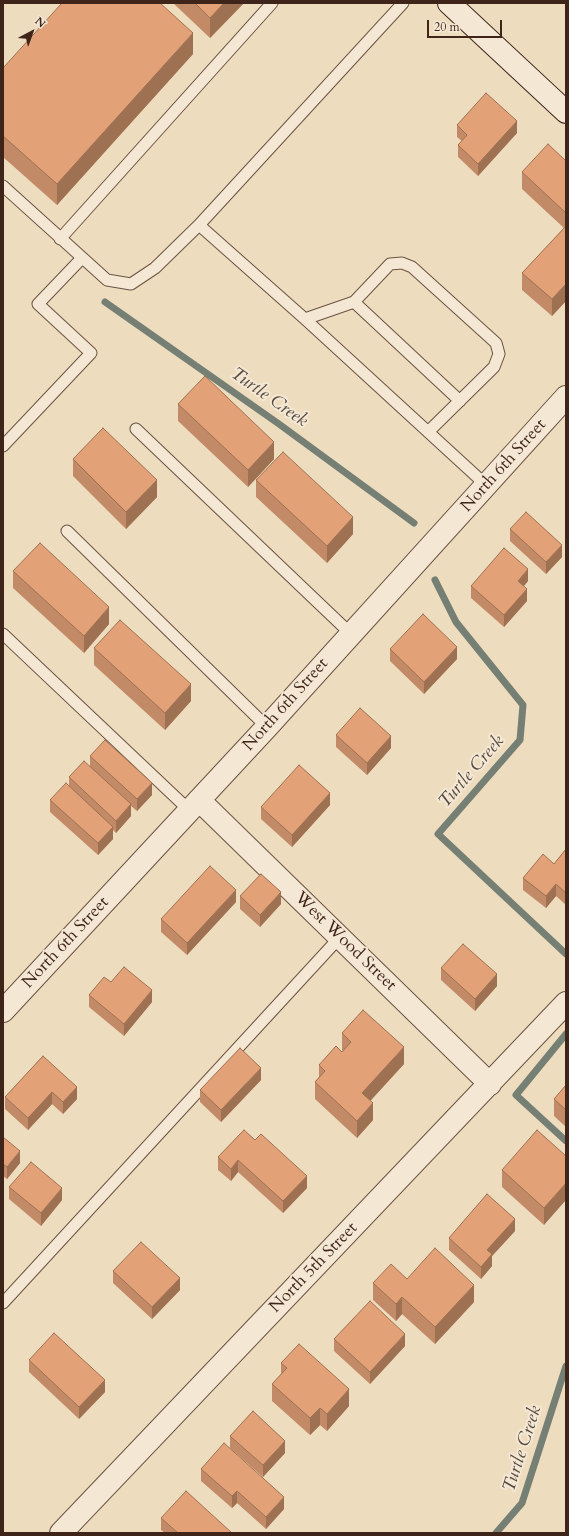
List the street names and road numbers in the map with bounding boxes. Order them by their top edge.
street label: North 6th Street [457,415,551,517]
street label: North 6th Street [239,654,333,756]
street label: West Wood Street [290,888,400,996]
street label: North 6th Street [18,893,114,993]
street label: North 5th Street [266,1218,362,1318]

